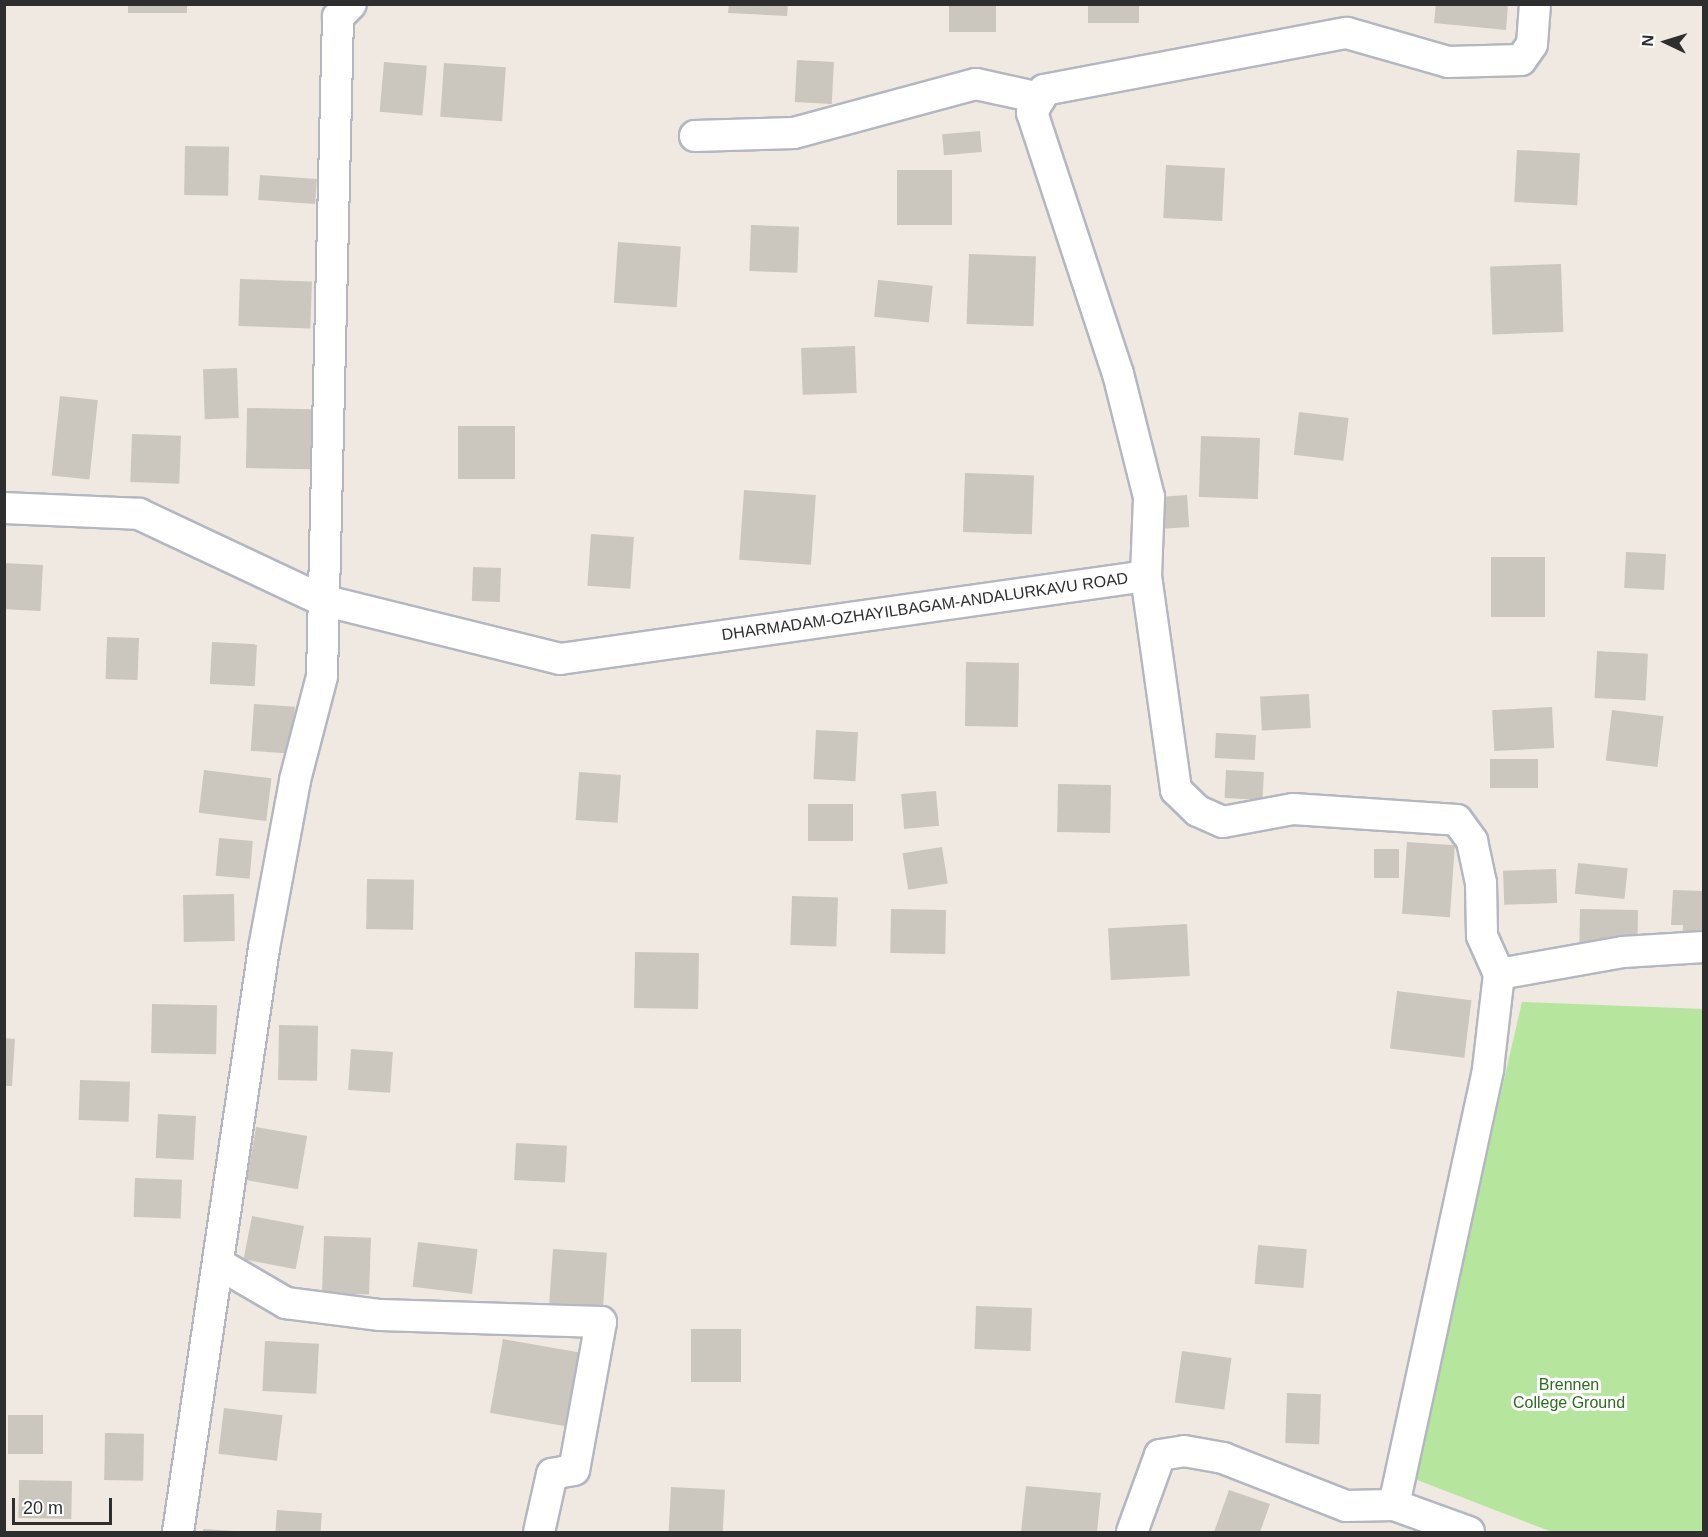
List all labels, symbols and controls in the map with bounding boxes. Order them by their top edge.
north arrow [1636,12,1696,72]
text: N [1639,34,1656,47]
street label: DHARMADAM-OZHAYILBAGAM-ANDALURKAVU ROAD [721,569,1129,645]
park label: Brennen College Ground [1513,1375,1625,1413]
scale bar [15,1486,116,1524]
text: 20 m [23,1498,63,1518]

